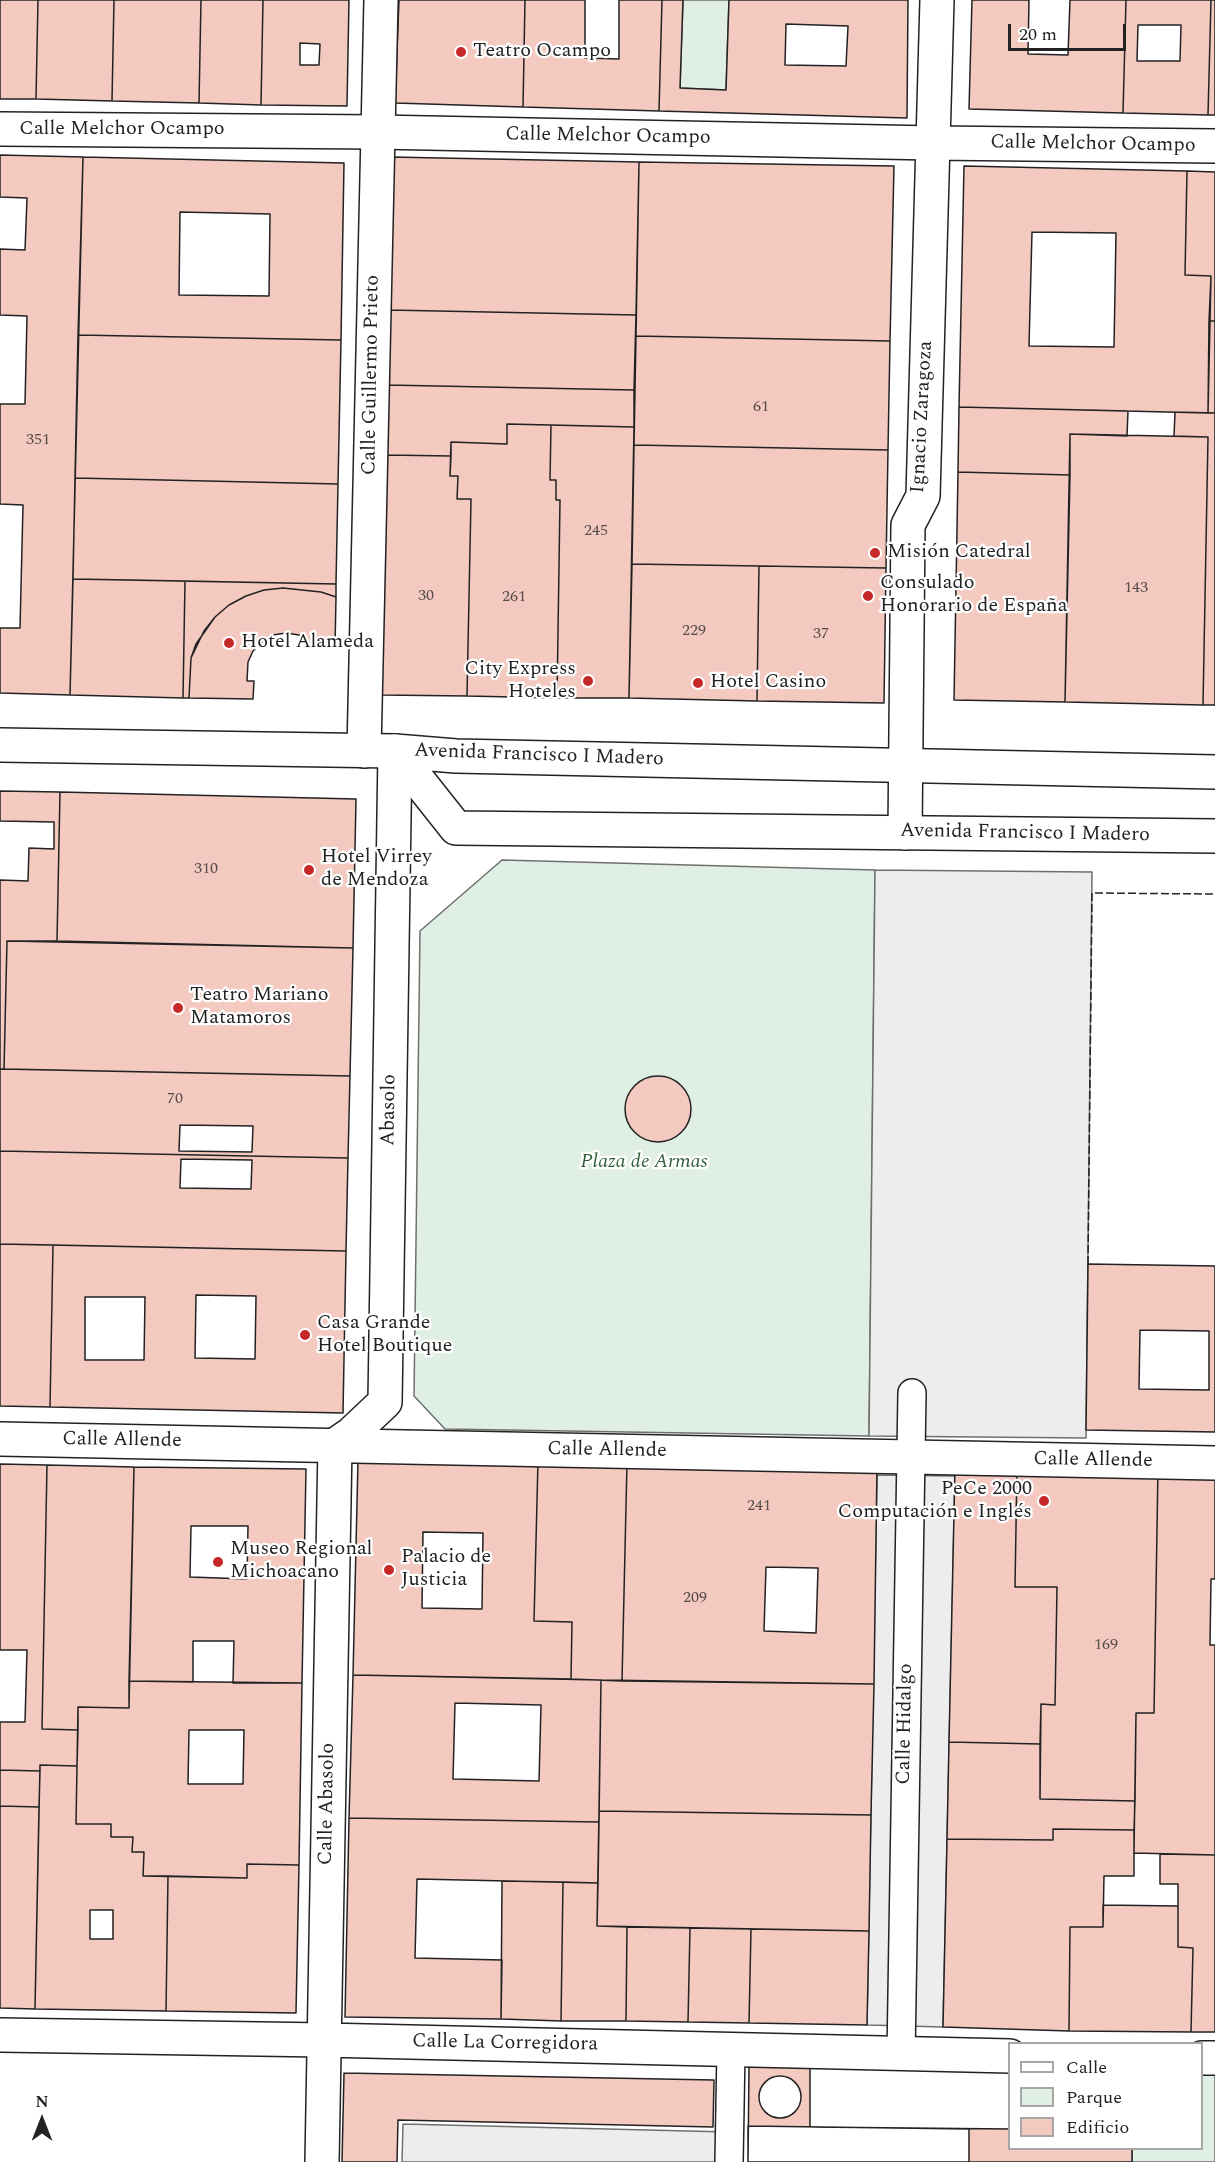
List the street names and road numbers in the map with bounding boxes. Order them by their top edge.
street label: Calle Melchor Ocampo [19,118,225,142]
street label: Calle Melchor Ocampo [505,123,711,151]
street label: Calle Melchor Ocampo [990,131,1196,159]
street label: Calle Guillermo Prieto [358,275,386,475]
street label: Ignacio Zaragoza [907,340,939,494]
street label: Avenida Francisco I Madero [414,740,664,772]
street label: Avenida Francisco I Madero [900,820,1150,848]
street label: Abasolo [377,1074,403,1146]
street label: Calle Allende [62,1428,182,1454]
street label: Calle Allende [547,1438,667,1464]
street label: Calle Allende [1033,1448,1153,1474]
street label: Calle Hidalgo [893,1663,919,1785]
street label: Calle Abasolo [315,1743,341,1865]
street label: Calle La Corregidora [412,2030,598,2058]

